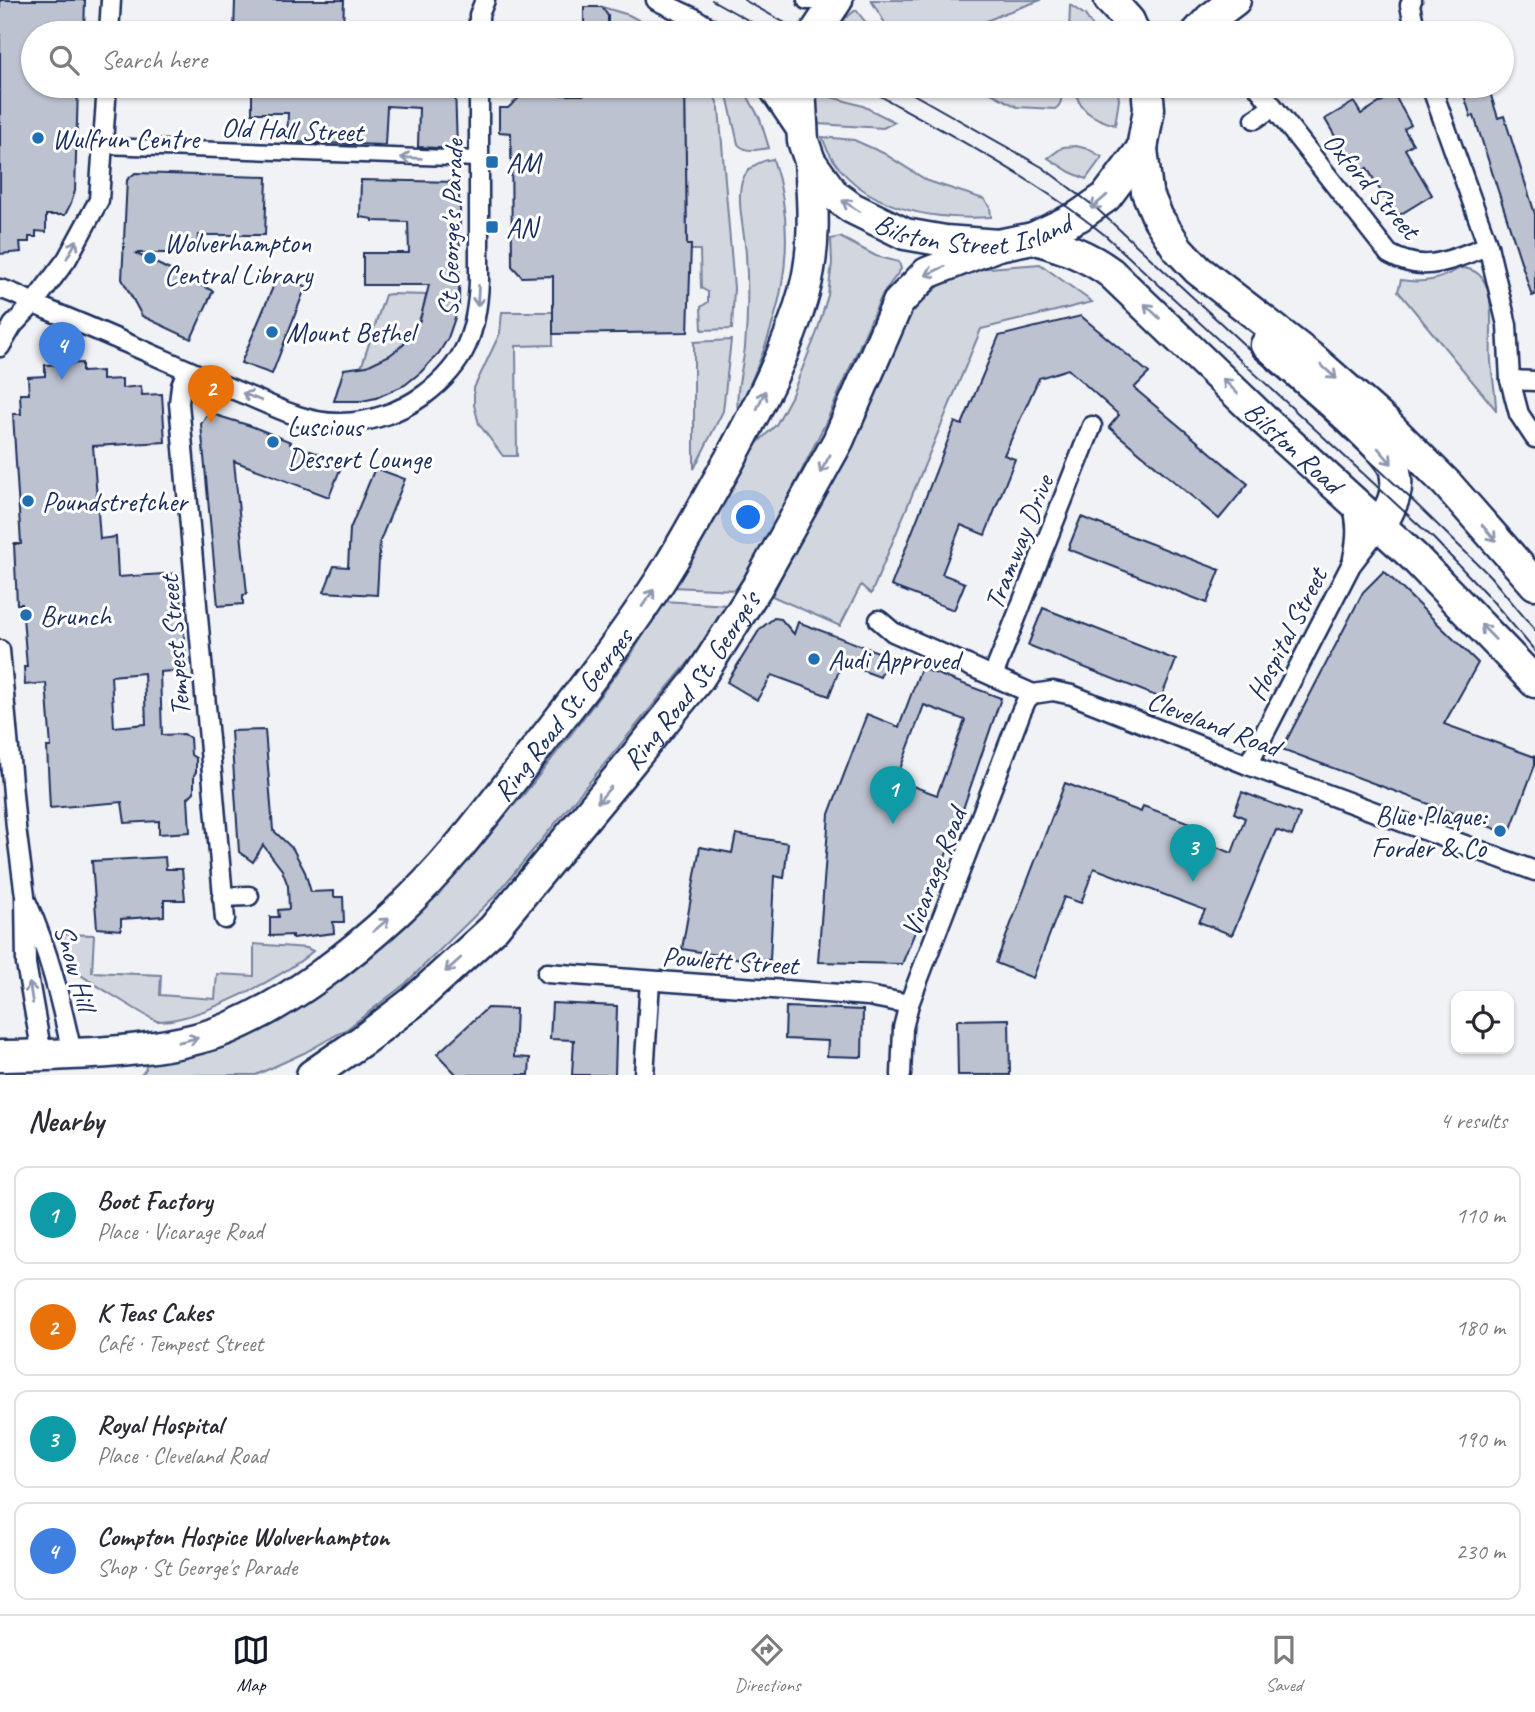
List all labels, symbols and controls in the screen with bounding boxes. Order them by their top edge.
search box [21,21,1514,98]
icon: search [45,41,83,79]
text: Search here [101,43,207,76]
street label: Old Hall Street [221,110,366,150]
place label: Wulfrun Centre [52,121,201,156]
street label: Oxford Street [1316,125,1429,248]
marker: Wulfrun Centre [30,130,46,146]
street label: St George's Parade [430,137,471,317]
place label: AM [506,145,543,180]
one-way arrow [399,151,422,164]
marker: AM [484,154,500,170]
one-way arrow [1090,194,1108,210]
street label: Bilston Street Island [872,197,1074,231]
one-way arrow [841,199,861,213]
text: Bilston Street Island [869,204,1080,263]
place label: AN [506,210,541,245]
marker: AN [484,219,500,235]
place label: Wolverhampton Central Library [164,225,315,292]
one-way arrow [65,239,79,259]
marker: Wolverhampton Central Library [142,250,158,266]
one-way arrow [925,265,946,278]
one-way arrow [472,284,485,307]
one-way arrow [1144,303,1161,320]
place label: Mount Bethel [286,315,420,350]
pin: 4 [39,322,85,380]
marker: Mount Bethel [264,324,280,340]
one-way arrow [1320,364,1338,380]
pin: 2 [188,365,234,423]
one-way arrow [1222,378,1239,395]
one-way arrow [242,390,263,403]
one-way arrow [755,390,768,411]
street label: Bilston Road [1237,393,1353,504]
place label: Luscious Dessert Lounge [287,409,433,476]
marker: Luscious Dessert Lounge [265,434,281,450]
one-way arrow [1377,447,1393,465]
one-way arrow [818,454,832,474]
street label: Tramway Drive [976,468,1062,614]
place label: Poundstretcher [42,484,189,519]
marker: Poundstretcher [20,493,36,509]
your location [731,500,765,534]
one-way arrow [1481,524,1497,542]
street label: Hospital Street [1238,560,1336,706]
street label: Tempest Street [151,572,198,718]
street label: Ring Road St. George's [615,583,769,777]
one-way arrow [641,589,655,608]
place label: Brunch [40,598,113,633]
marker: Brunch [18,607,34,623]
street label: Ring Road St. Georges [485,620,642,808]
one-way arrow [1480,624,1497,641]
place label: Audi Approved [828,642,964,677]
marker: Audi Approved [806,651,822,667]
street label: Cleveland Road [1143,682,1289,766]
pin: 1 [870,766,916,824]
one-way arrow [596,786,612,804]
place label: Blue Plaque: Forder & Co [1371,798,1488,865]
street label: Vicarage Road [893,799,975,941]
marker: Blue Plaque: Forder & Co [1492,823,1508,839]
pin: 3 [1170,824,1216,882]
one-way arrow [372,917,390,933]
street label: Snow Hill [47,920,106,1019]
street label: Powlett Street [661,938,802,983]
one-way arrow [444,957,462,973]
one-way arrow [24,982,37,1004]
map controls [1451,991,1514,1054]
button: locate [1451,991,1514,1054]
one-way arrow [176,1033,199,1046]
text: Nearby [28,1102,104,1140]
text: 4 results [1440,1106,1507,1135]
text: Boot Factory [97,1184,212,1217]
text: 1 [48,1201,58,1230]
text: 110 m [1456,1201,1505,1230]
text: Place · Vicarage Road [97,1217,263,1246]
text: K Teas Cakes [97,1296,212,1329]
text: 2 [48,1313,58,1342]
text: 180 m [1456,1313,1505,1342]
text: Café · Tempest Street [97,1329,263,1358]
text: Royal Hospital [97,1408,223,1441]
text: 3 [48,1425,58,1454]
text: 190 m [1456,1425,1505,1454]
text: Place · Cleveland Road [97,1441,267,1470]
text: Compton Hospice Wolverhampton [97,1520,389,1553]
text: 4 [48,1537,58,1566]
text: 230 m [1456,1537,1505,1566]
text: Shop · St George's Parade [97,1553,297,1582]
tab: Map [232,1631,270,1697]
tab: Directions [734,1631,801,1697]
tab: Saved [1265,1631,1303,1697]

